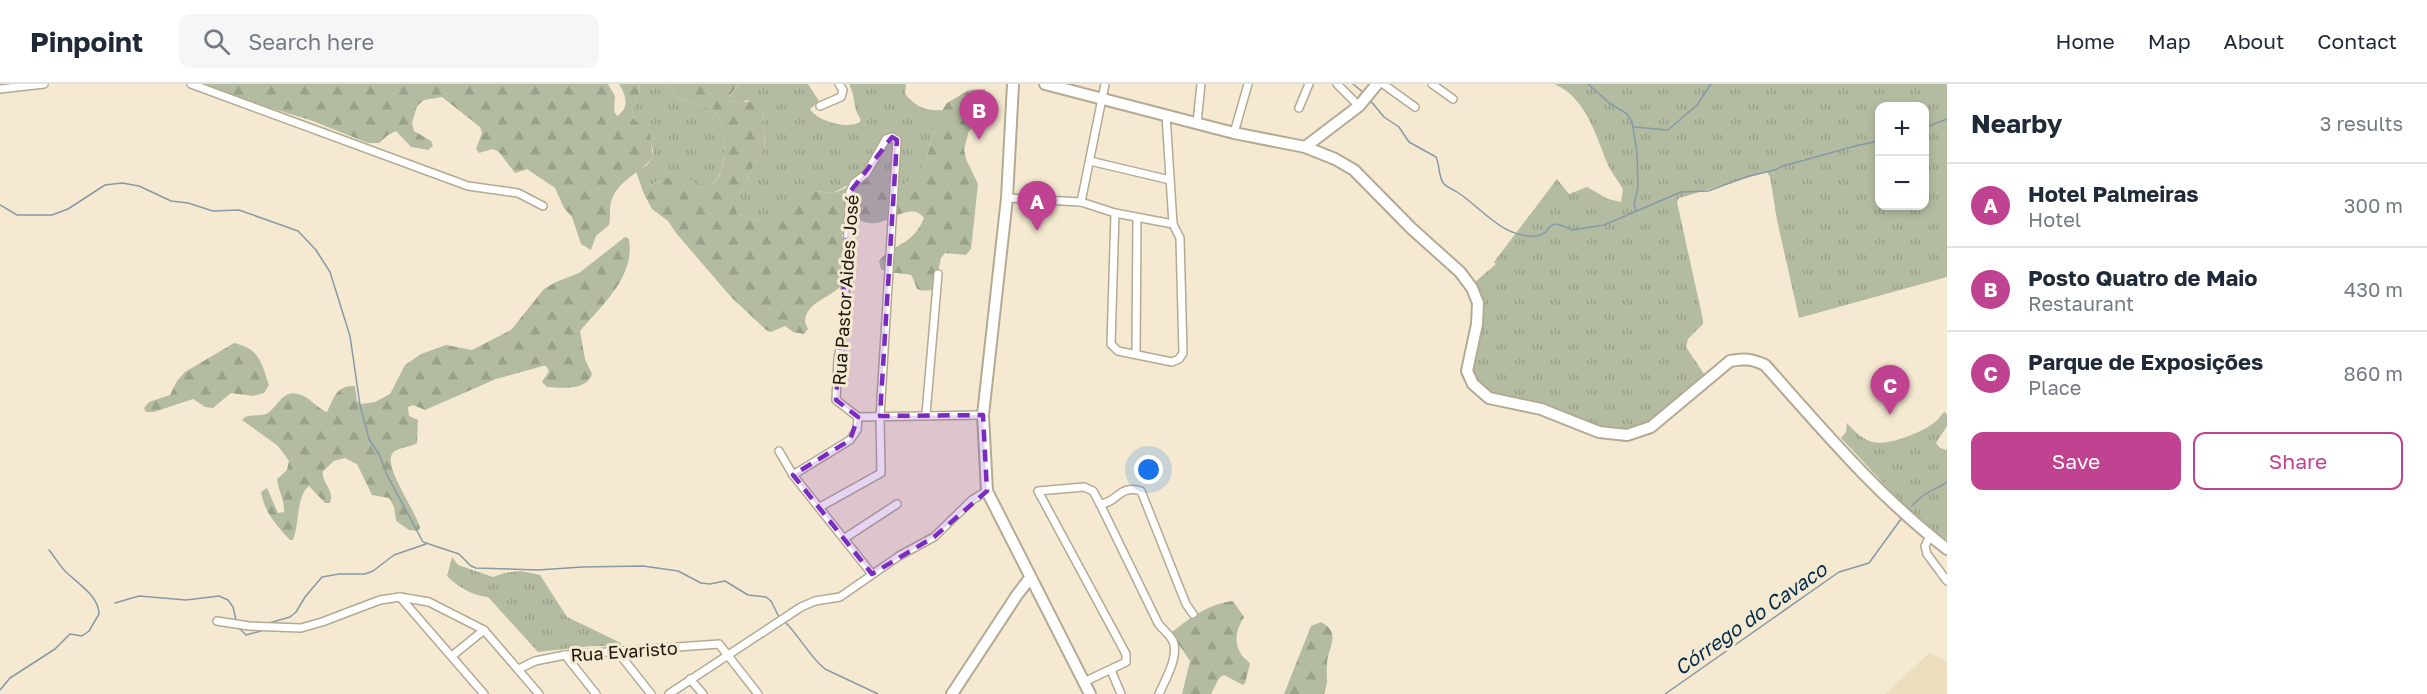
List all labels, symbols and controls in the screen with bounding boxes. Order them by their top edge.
search box [179,14,599,68]
text: Pinpoint [30,25,143,58]
icon: search [200,25,233,58]
text: Search here [248,28,374,55]
text: Home [2055,28,2115,54]
text: Map [2148,28,2191,54]
text: About [2224,28,2284,54]
text: Contact [2317,28,2397,54]
pin: B [960,91,998,140]
map controls [1875,102,1929,210]
button: + [1875,102,1929,156]
text: Nearby [1971,108,2062,139]
text: 3 results [2320,111,2403,135]
button: − [1875,156,1929,210]
text: Hotel Palmeiras [2028,180,2199,207]
pin: A [1018,182,1056,231]
text: A [1983,193,1998,217]
text: 300 m [2344,193,2403,217]
street label: Rua Pastor Aides José [827,194,863,386]
text: Hotel [2028,207,2081,231]
text: Posto Quatro de Maio [2028,264,2258,291]
text: B [1983,277,1998,301]
text: 430 m [2344,277,2403,301]
text: Restaurant [2028,291,2134,315]
text: Parque de Exposições [2028,348,2263,375]
text: C [1983,361,1998,385]
text: 860 m [2344,361,2403,385]
pin: C [1870,366,1910,415]
text: Place [2028,375,2081,399]
button: Save [1971,432,2181,490]
button: Share [2193,432,2403,490]
your location [1134,455,1163,484]
water label: Córrego do Cavaco [1669,556,1832,680]
street label: Rua Evaristo [570,636,678,666]

